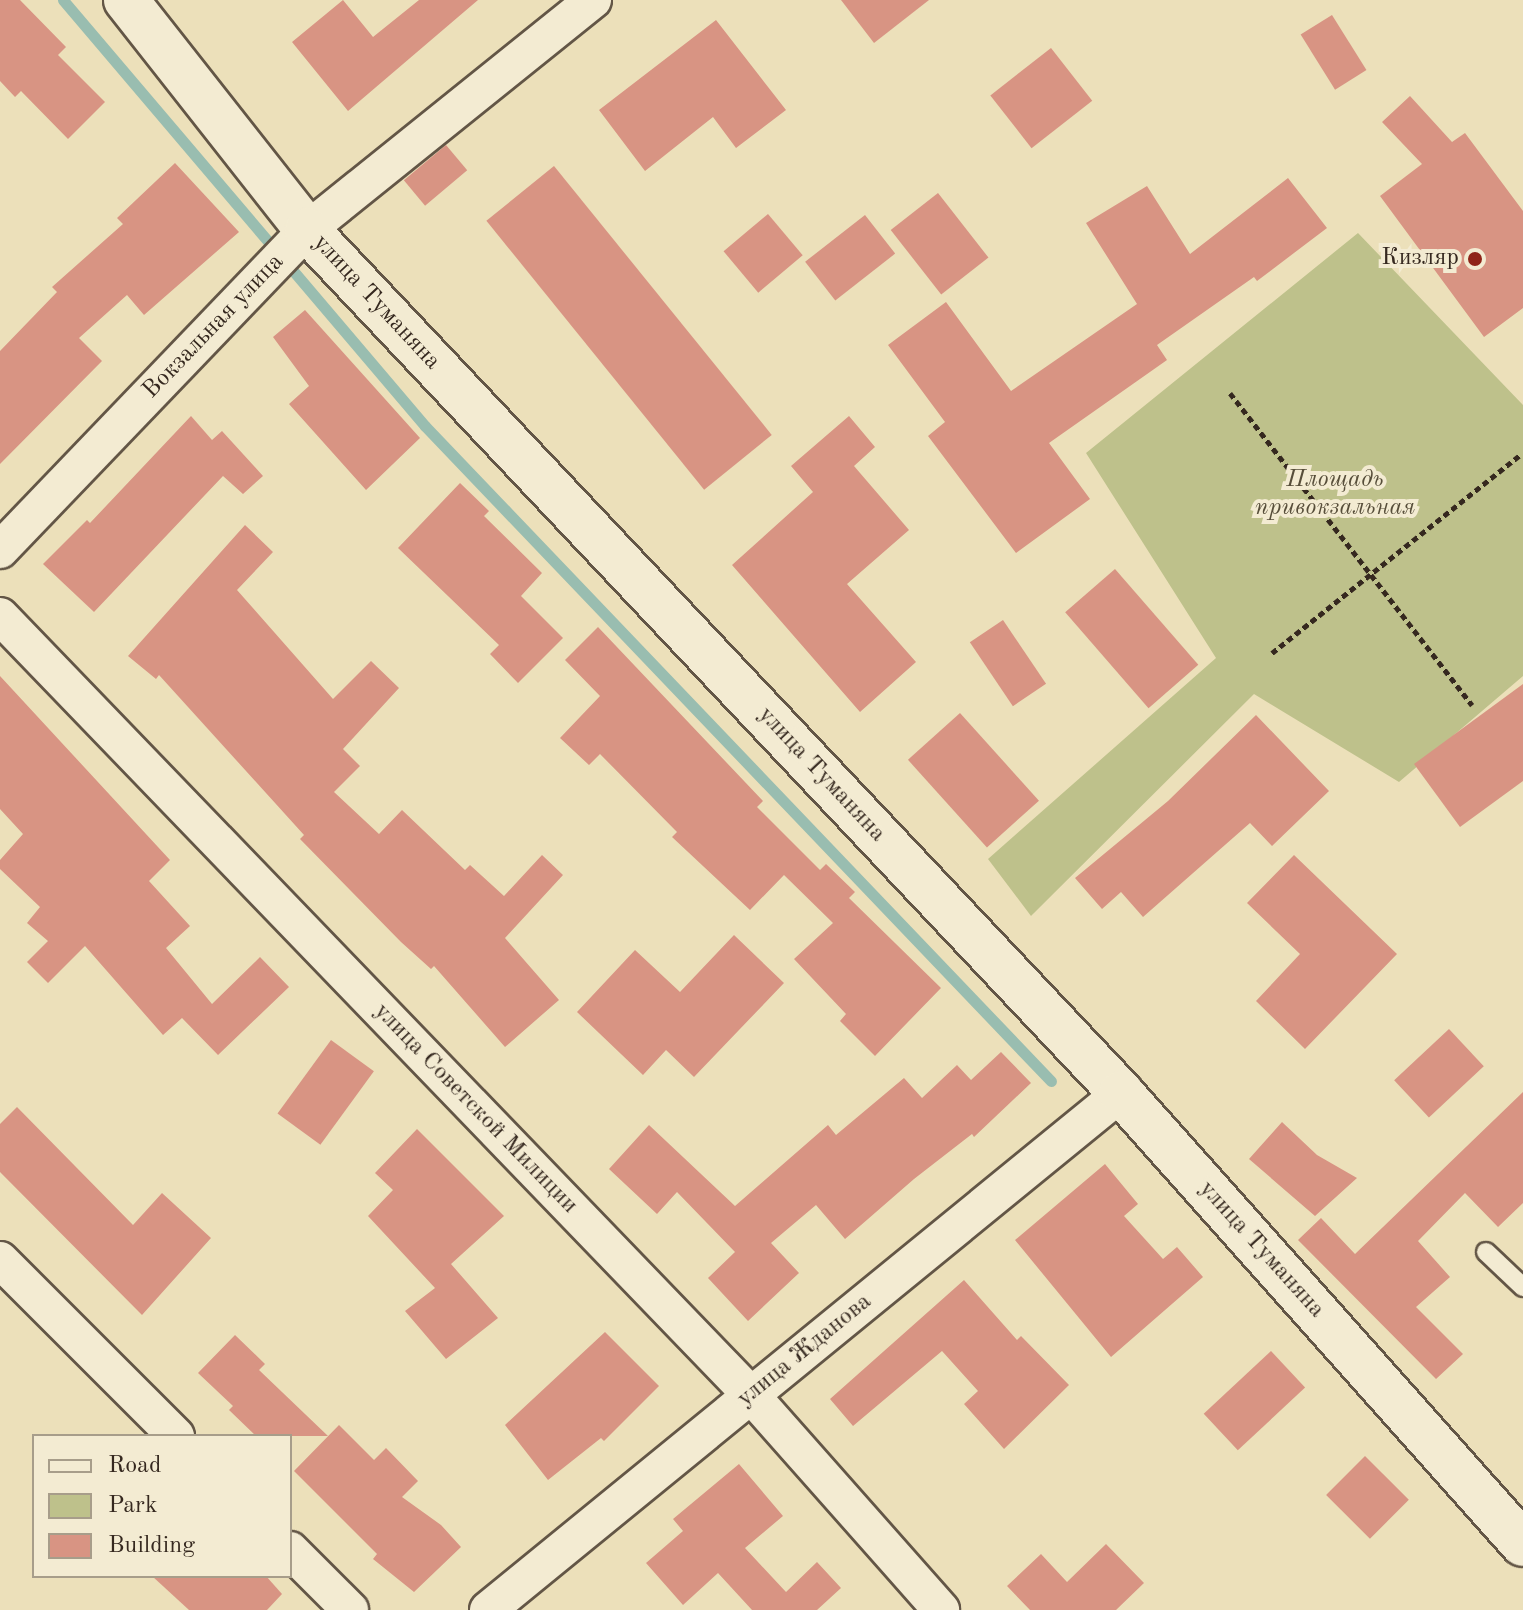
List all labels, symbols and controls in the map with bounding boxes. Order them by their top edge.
street label: улица Туманяна [306,229,446,377]
place label: Кизляр [1381,245,1459,273]
street label: Вокзальная улица [138,249,290,405]
marker: Кизляр [1466,250,1484,268]
park label: Площадь привокзальная [1255,467,1415,523]
street label: улица Туманяна [751,701,891,849]
street label: улица Советской Милиции [367,998,583,1220]
street label: улица Туманяна [1192,1176,1330,1324]
street label: улица Жданова [732,1288,878,1414]
legend [32,1434,292,1578]
text: Road [108,1454,161,1478]
text: Park [108,1494,157,1518]
text: Building [108,1534,195,1558]

